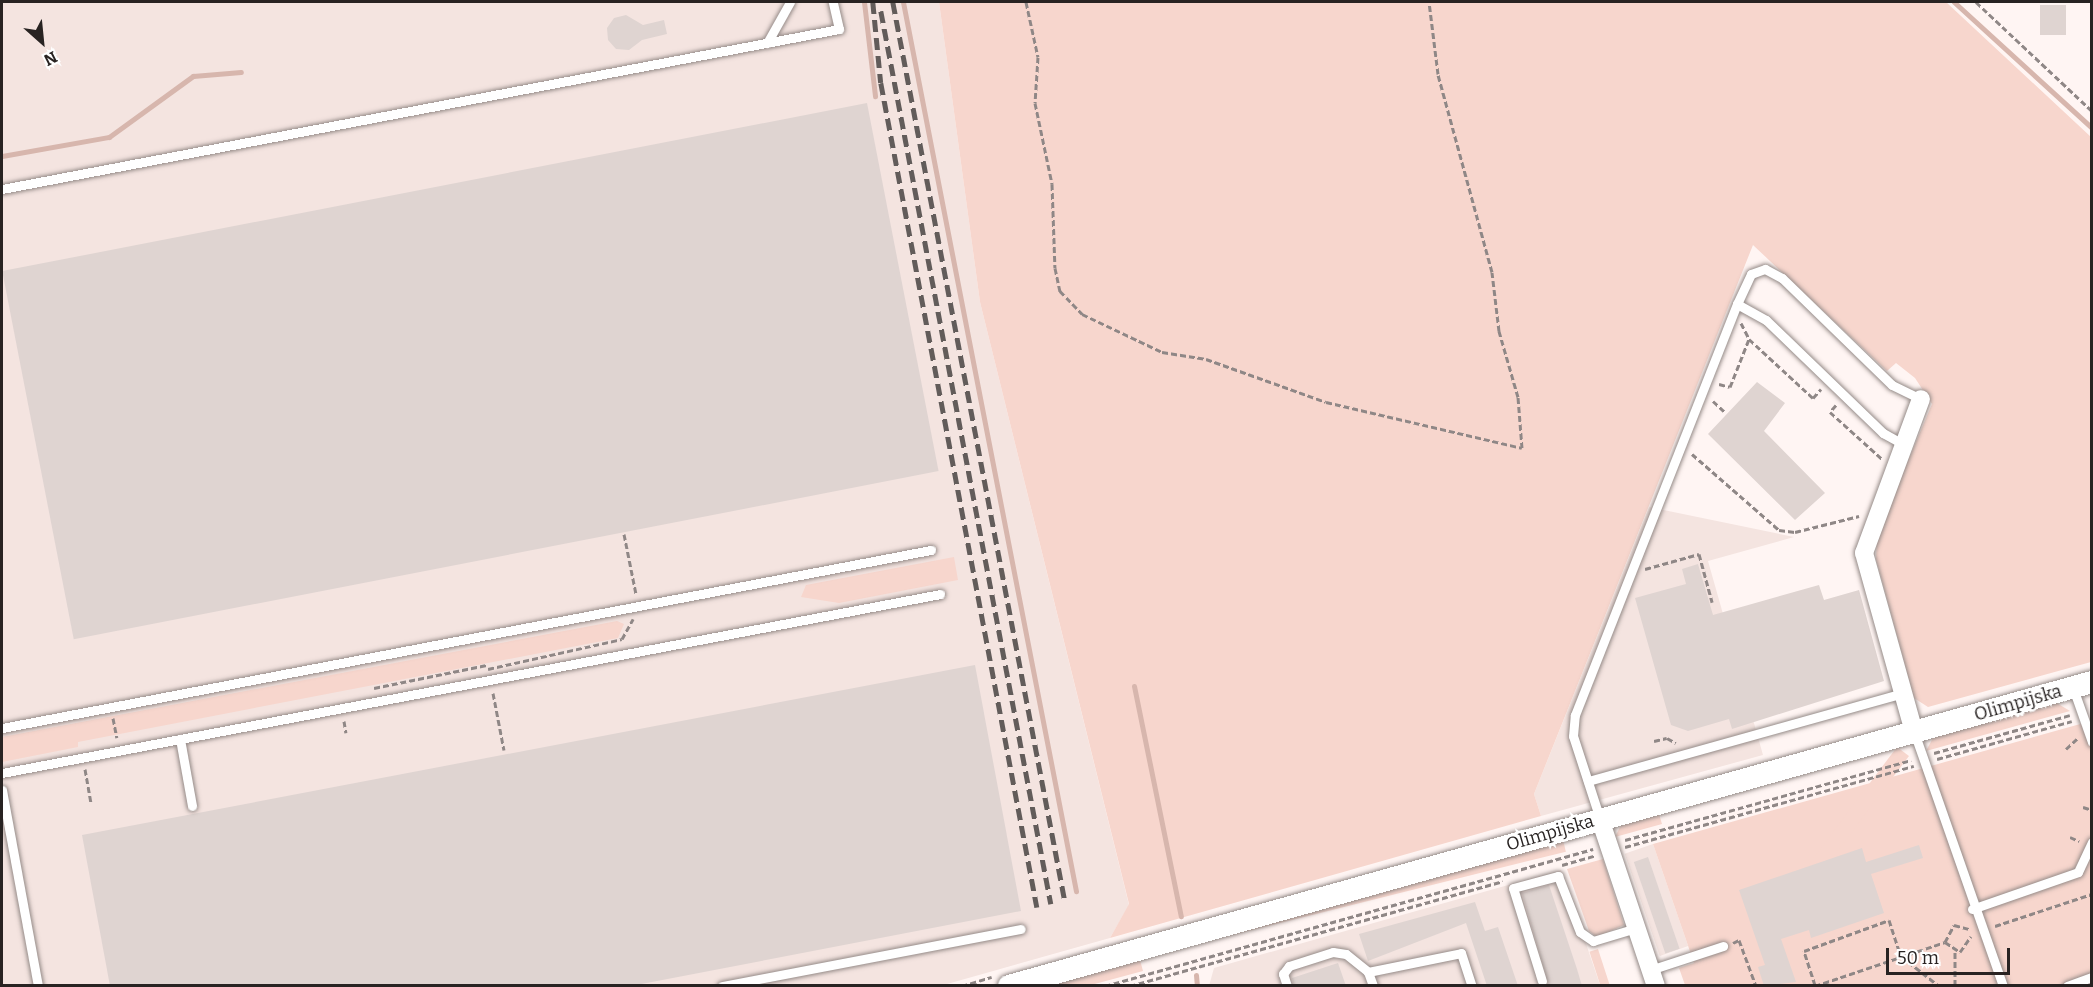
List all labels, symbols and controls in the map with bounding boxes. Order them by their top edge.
north arrow [12,12,72,72]
text: N [41,47,60,70]
street label: Olimpijska [1972,680,2064,726]
street label: Olimpijska [1504,810,1596,856]
scale bar [1889,936,2014,974]
text: 50 m [1897,947,1939,969]

